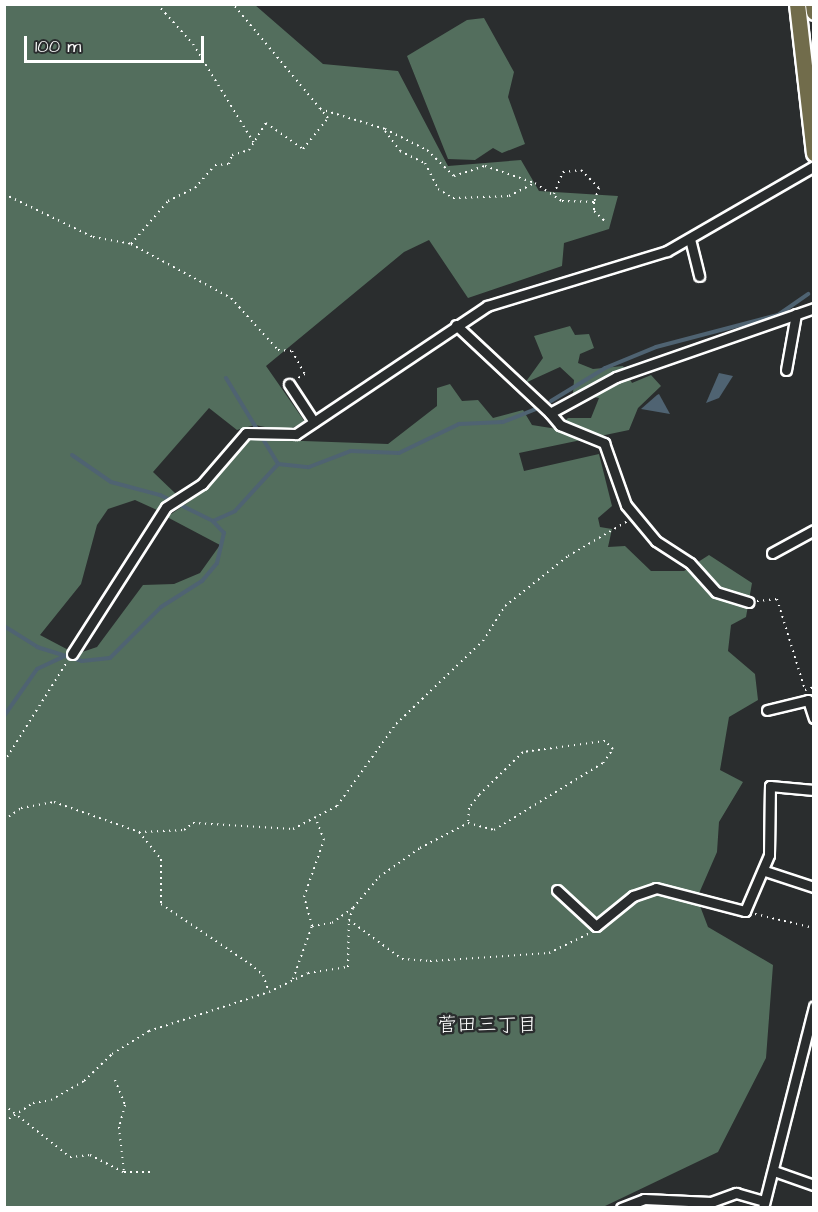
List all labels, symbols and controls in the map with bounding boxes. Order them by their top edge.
scale bar [27,24,207,62]
text: 100 m [35,34,81,59]
district label: 菅田三丁目 [437,1013,537,1037]

